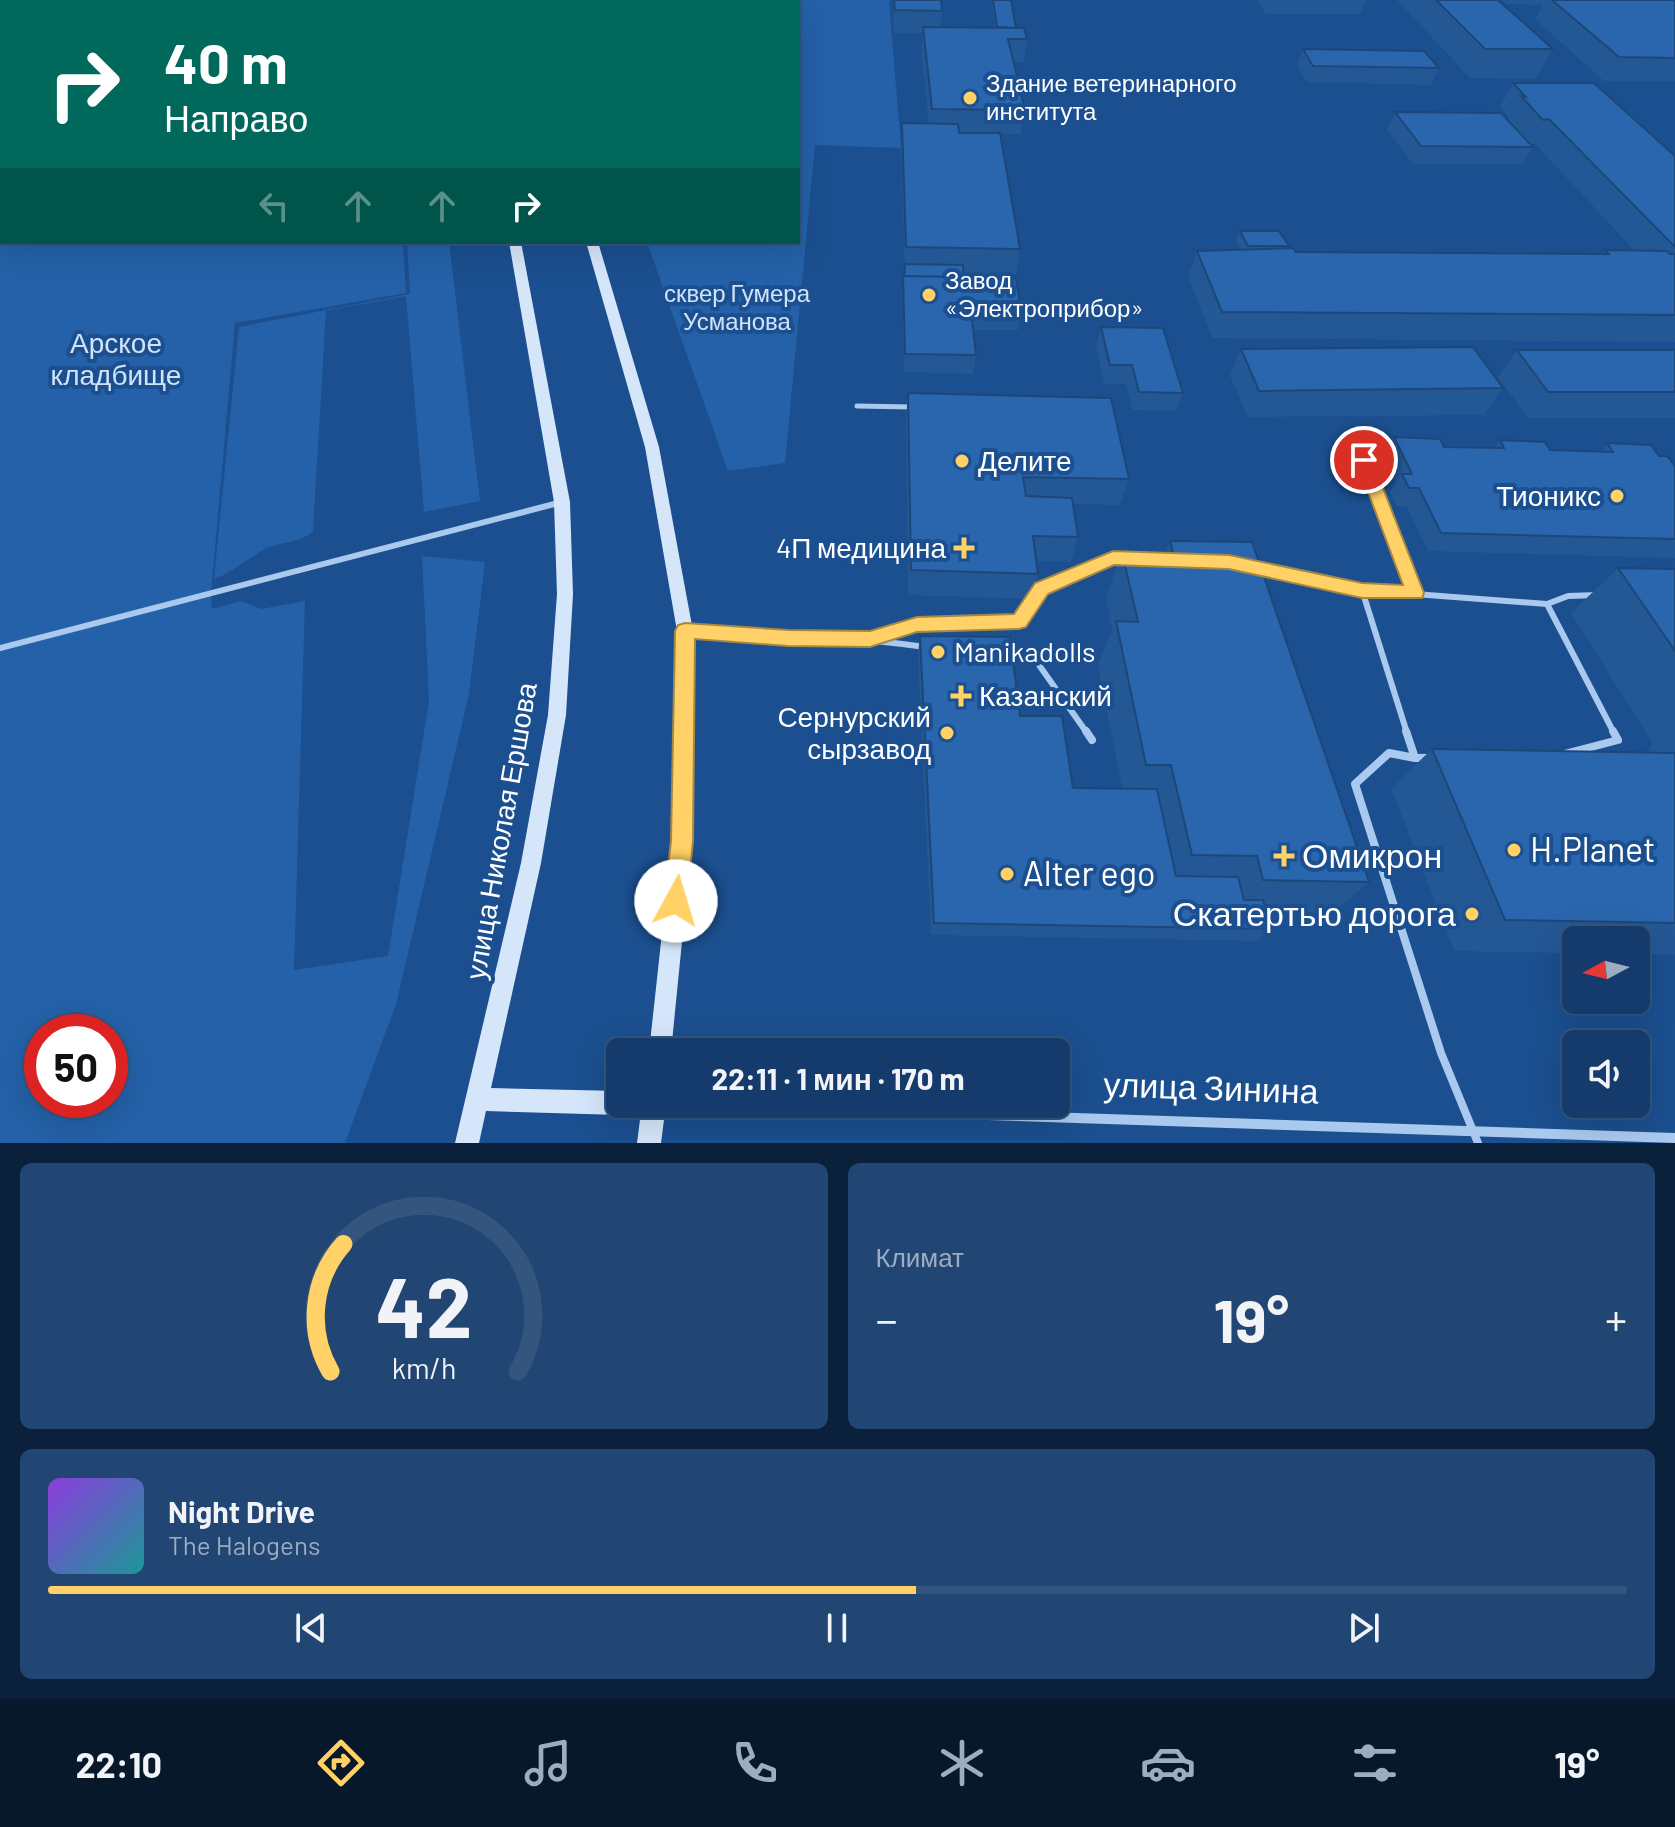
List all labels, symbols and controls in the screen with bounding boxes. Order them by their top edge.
text: 40 m [164,28,288,95]
icon: right [32,32,136,136]
place label: Здание ветеринарного института [986,68,1237,125]
marker: Здание ветеринарного института [961,89,979,107]
text: Направо [164,96,308,139]
icon: left [252,184,296,228]
icon: ahead [336,184,380,228]
icon: ahead [420,184,464,228]
icon: right [504,184,548,228]
place label: Завод «Электроприбор» [945,265,1143,322]
park label: сквер Гумера Усманова [664,278,811,335]
marker: Завод «Электроприбор» [920,286,938,304]
park label: Арское кладбище [51,325,181,391]
pin [1330,426,1398,494]
icon: arrive [1342,438,1386,482]
place label: Делите [978,443,1072,477]
marker: Делите [953,452,971,470]
place label: Тионикс [1496,478,1601,512]
marker: Тионикс [1608,487,1626,505]
place label: 4П медицина [776,530,946,564]
marker: 4П медицина [953,537,975,559]
place label: Manikadolls [954,634,1096,668]
marker: Manikadolls [929,643,947,661]
place label: Казанский [979,678,1112,712]
street label: улица Николая Ершова [457,679,543,982]
marker: Казанский [950,685,972,707]
place label: Сернурский сырзавод [777,699,931,765]
marker: Сернурский сырзавод [938,724,956,742]
place label: H.Planet [1530,828,1655,869]
place label: Омикрон [1302,834,1442,875]
marker: H.Planet [1505,841,1523,859]
marker: Омикрон [1273,845,1295,867]
place label: Alter ego [1023,852,1155,893]
position arrow [634,859,718,943]
marker: Alter ego [998,865,1016,883]
place label: Скатертью дорога [1173,892,1456,933]
marker: Скатертью дорога [1463,905,1481,923]
north arrow [1562,926,1650,1014]
map controls [1562,926,1650,1118]
speed limit sign: 50 [24,1014,128,1118]
button: sound [1562,1030,1650,1118]
text: 22:11 · 1 мин · 170 m [711,1060,965,1096]
street label: улица Зинина [1103,1062,1319,1111]
text: Климат [876,1241,964,1272]
text: 42 [375,1255,472,1355]
text: 19° [1213,1283,1289,1355]
text: − [876,1292,898,1345]
text: + [1605,1292,1627,1345]
text: km/h [391,1350,456,1385]
text: Night Drive [168,1493,315,1529]
text: The Halogens [168,1529,320,1560]
icon: previous [289,1606,333,1650]
icon: pause [815,1606,859,1650]
icon: next [1342,1606,1386,1650]
icon: directions [313,1735,369,1791]
icon: music [520,1735,576,1791]
icon: phone [727,1735,783,1791]
icon: climate [934,1735,990,1791]
icon: car [1140,1735,1196,1791]
icon: filters [1347,1735,1403,1791]
text: 22:10 [75,1742,162,1785]
text: 19° [1554,1742,1600,1785]

